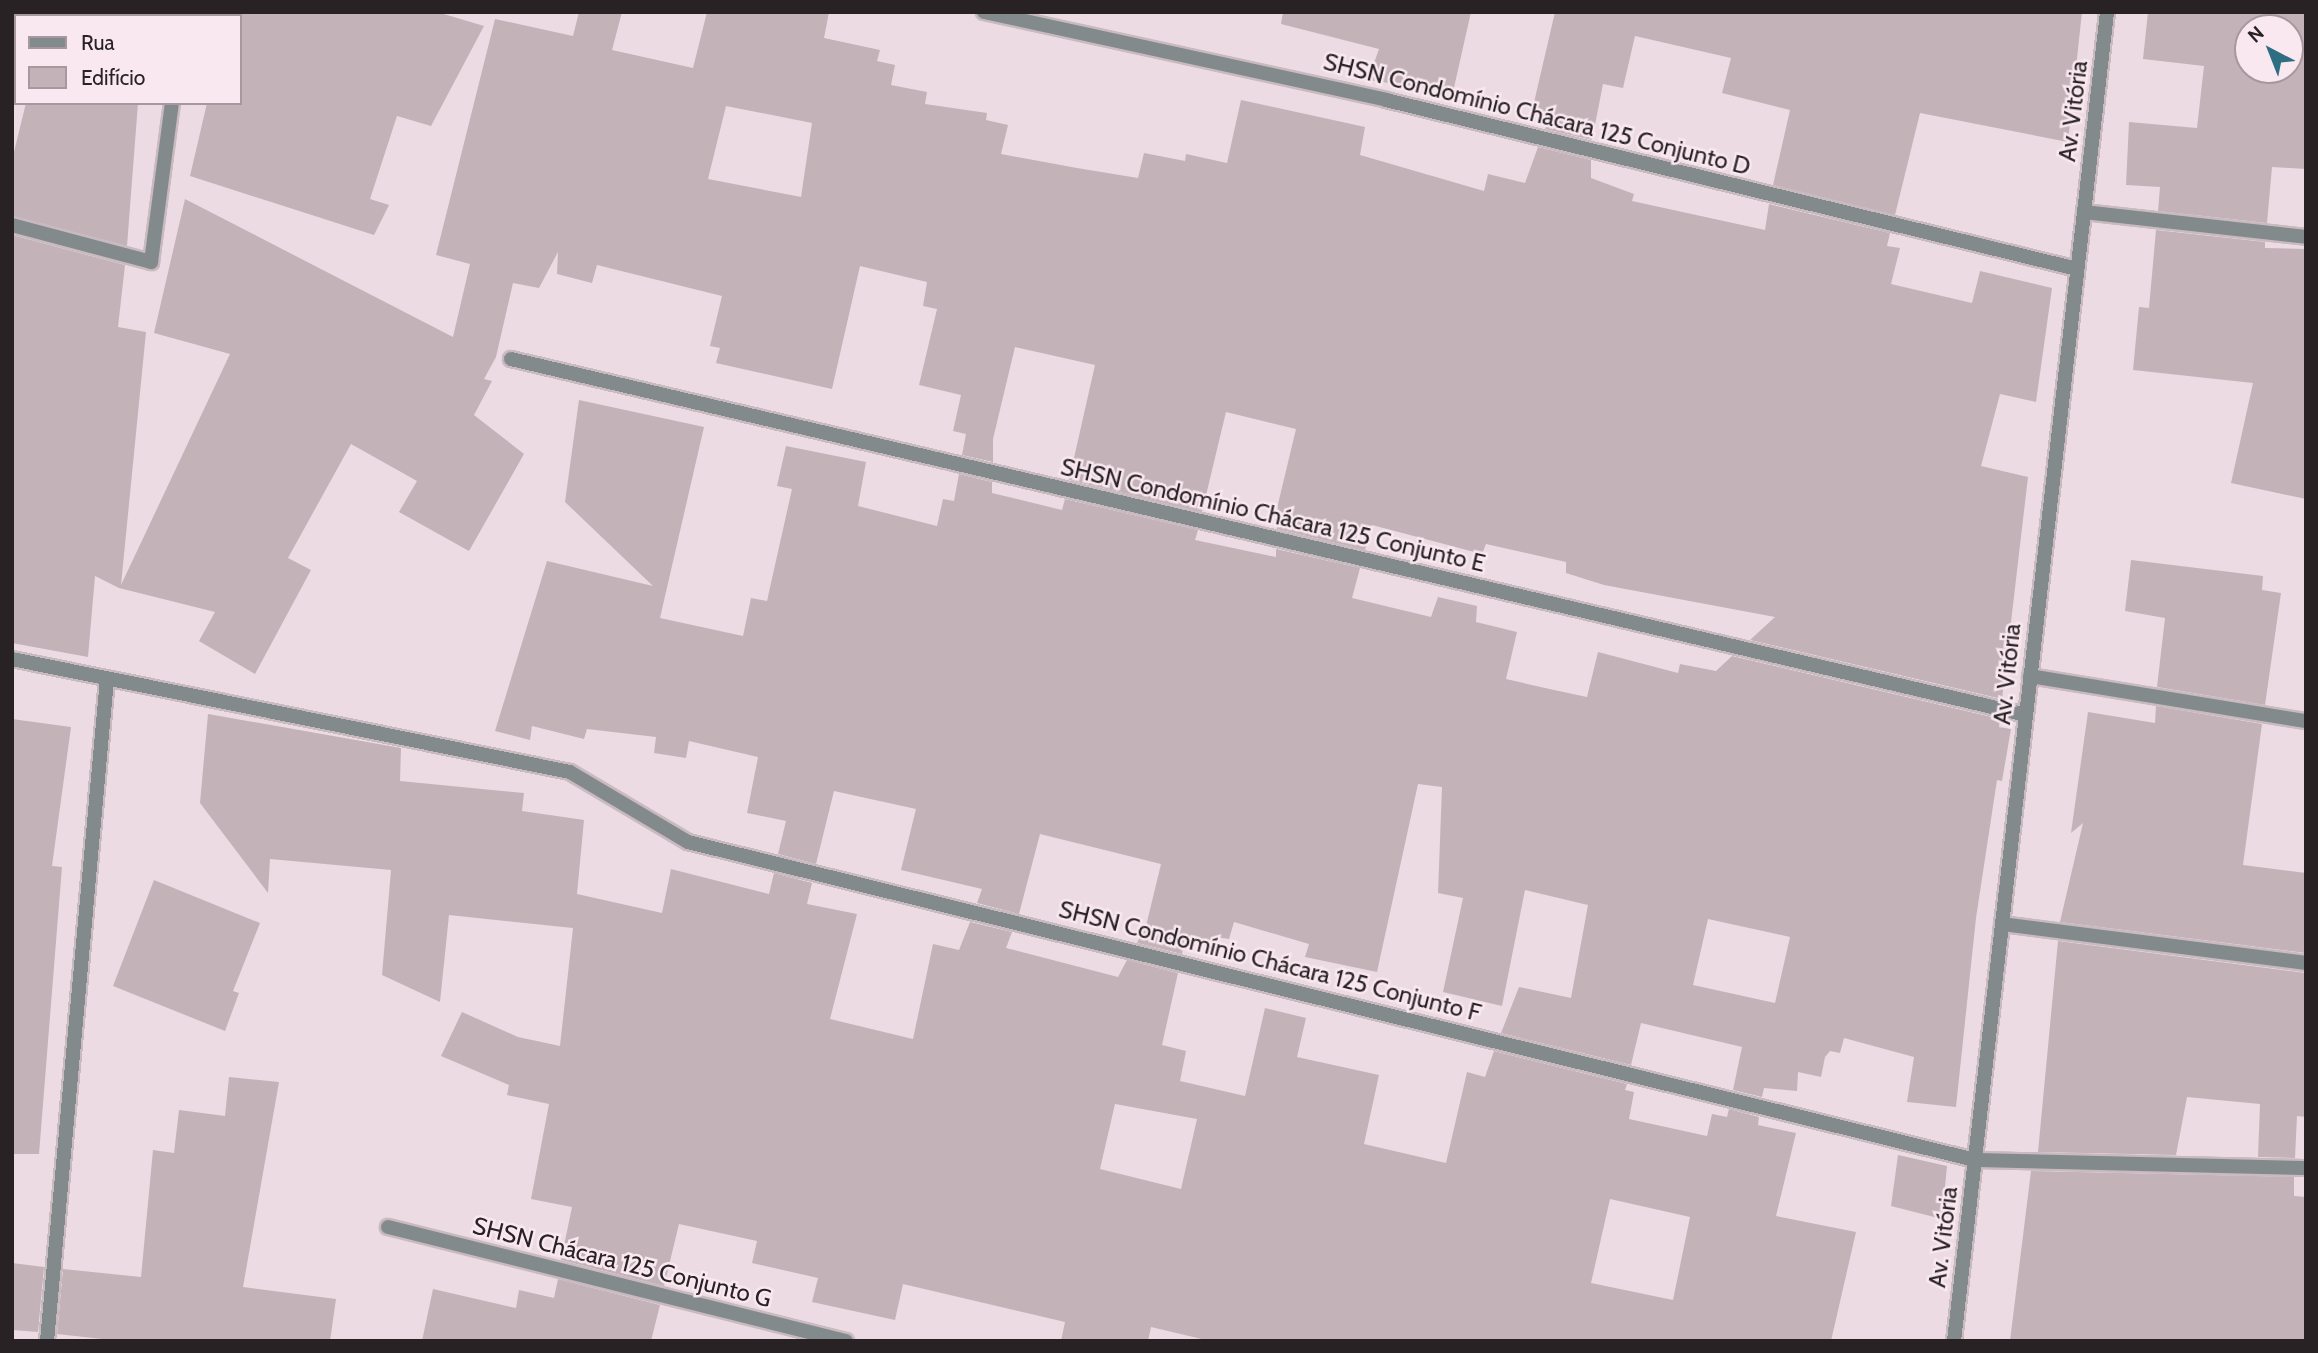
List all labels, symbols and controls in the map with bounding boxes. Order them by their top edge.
legend [14,14,242,105]
north arrow [2234,14,2304,84]
text: N [2243,21,2269,48]
text: Rua [81,30,115,55]
street label: SHSN Condomínio Chácara 125 Conjunto D [1321,47,1753,181]
street label: Av. Vitória [2053,59,2093,163]
text: Edifício [81,65,145,90]
street label: SHSN Condomínio Chácara 125 Conjunto E [1058,452,1488,578]
street label: Av. Vitória [1987,622,2027,726]
street label: SHSN Condomínio Chácara 125 Conjunto F [1056,895,1484,1027]
street label: Av. Vitória [1923,1185,1963,1289]
street label: SHSN Chácara 125 Conjunto G [470,1211,774,1313]

